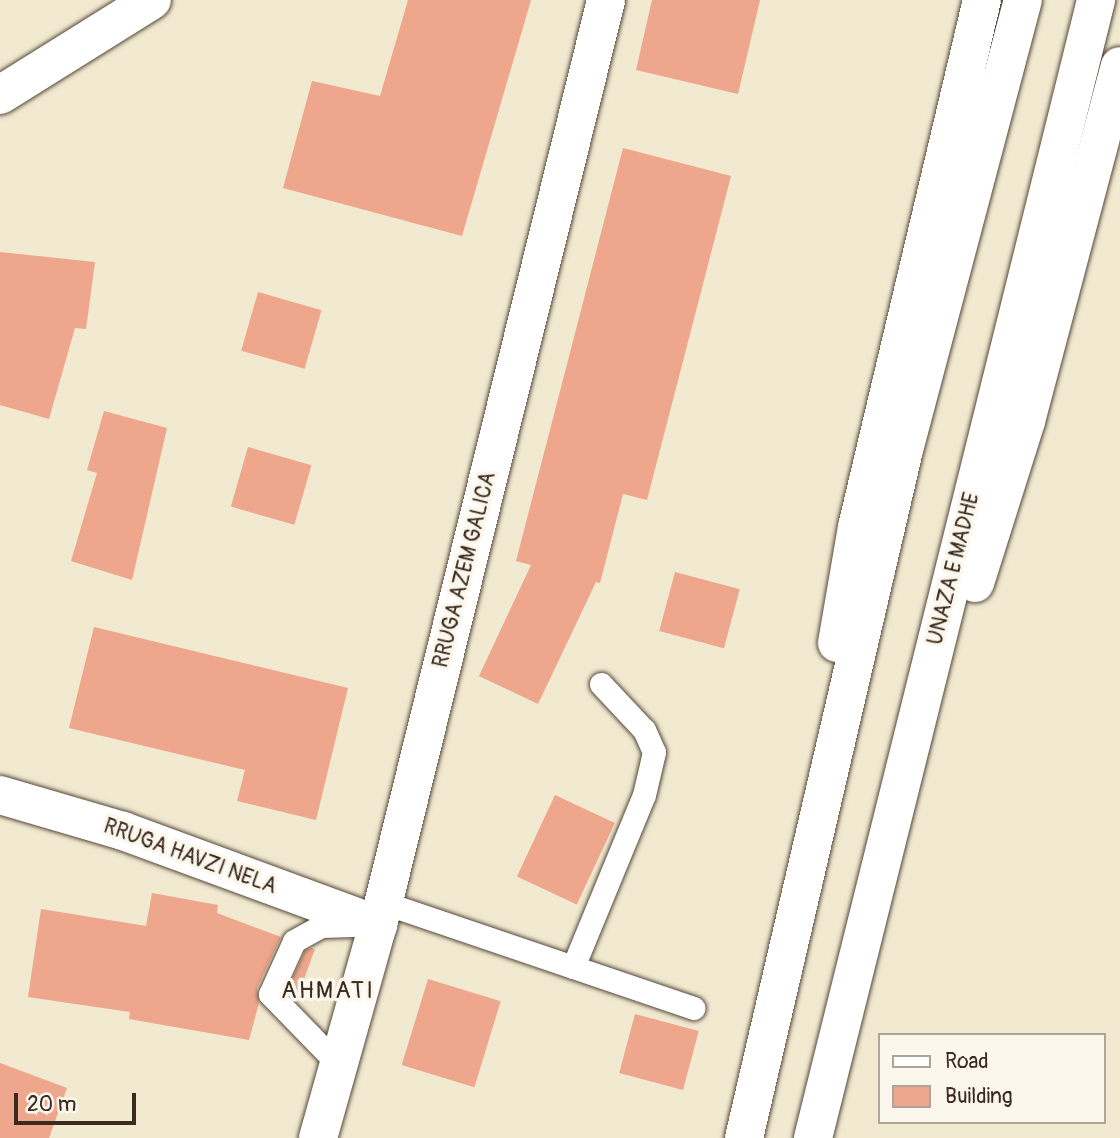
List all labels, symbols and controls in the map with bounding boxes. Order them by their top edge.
street label: RRUGA AZEM GALICA [428,470,502,670]
street label: UNAZA E MADHE [923,490,985,648]
street label: RRUGA HAVZI NELA [100,814,280,900]
district label: AHMATI [282,977,374,1005]
legend [878,1033,1106,1124]
text: Road [945,1048,989,1075]
scale bar [18,1078,140,1122]
text: Building [945,1083,1012,1110]
text: 20 m [27,1091,76,1118]

